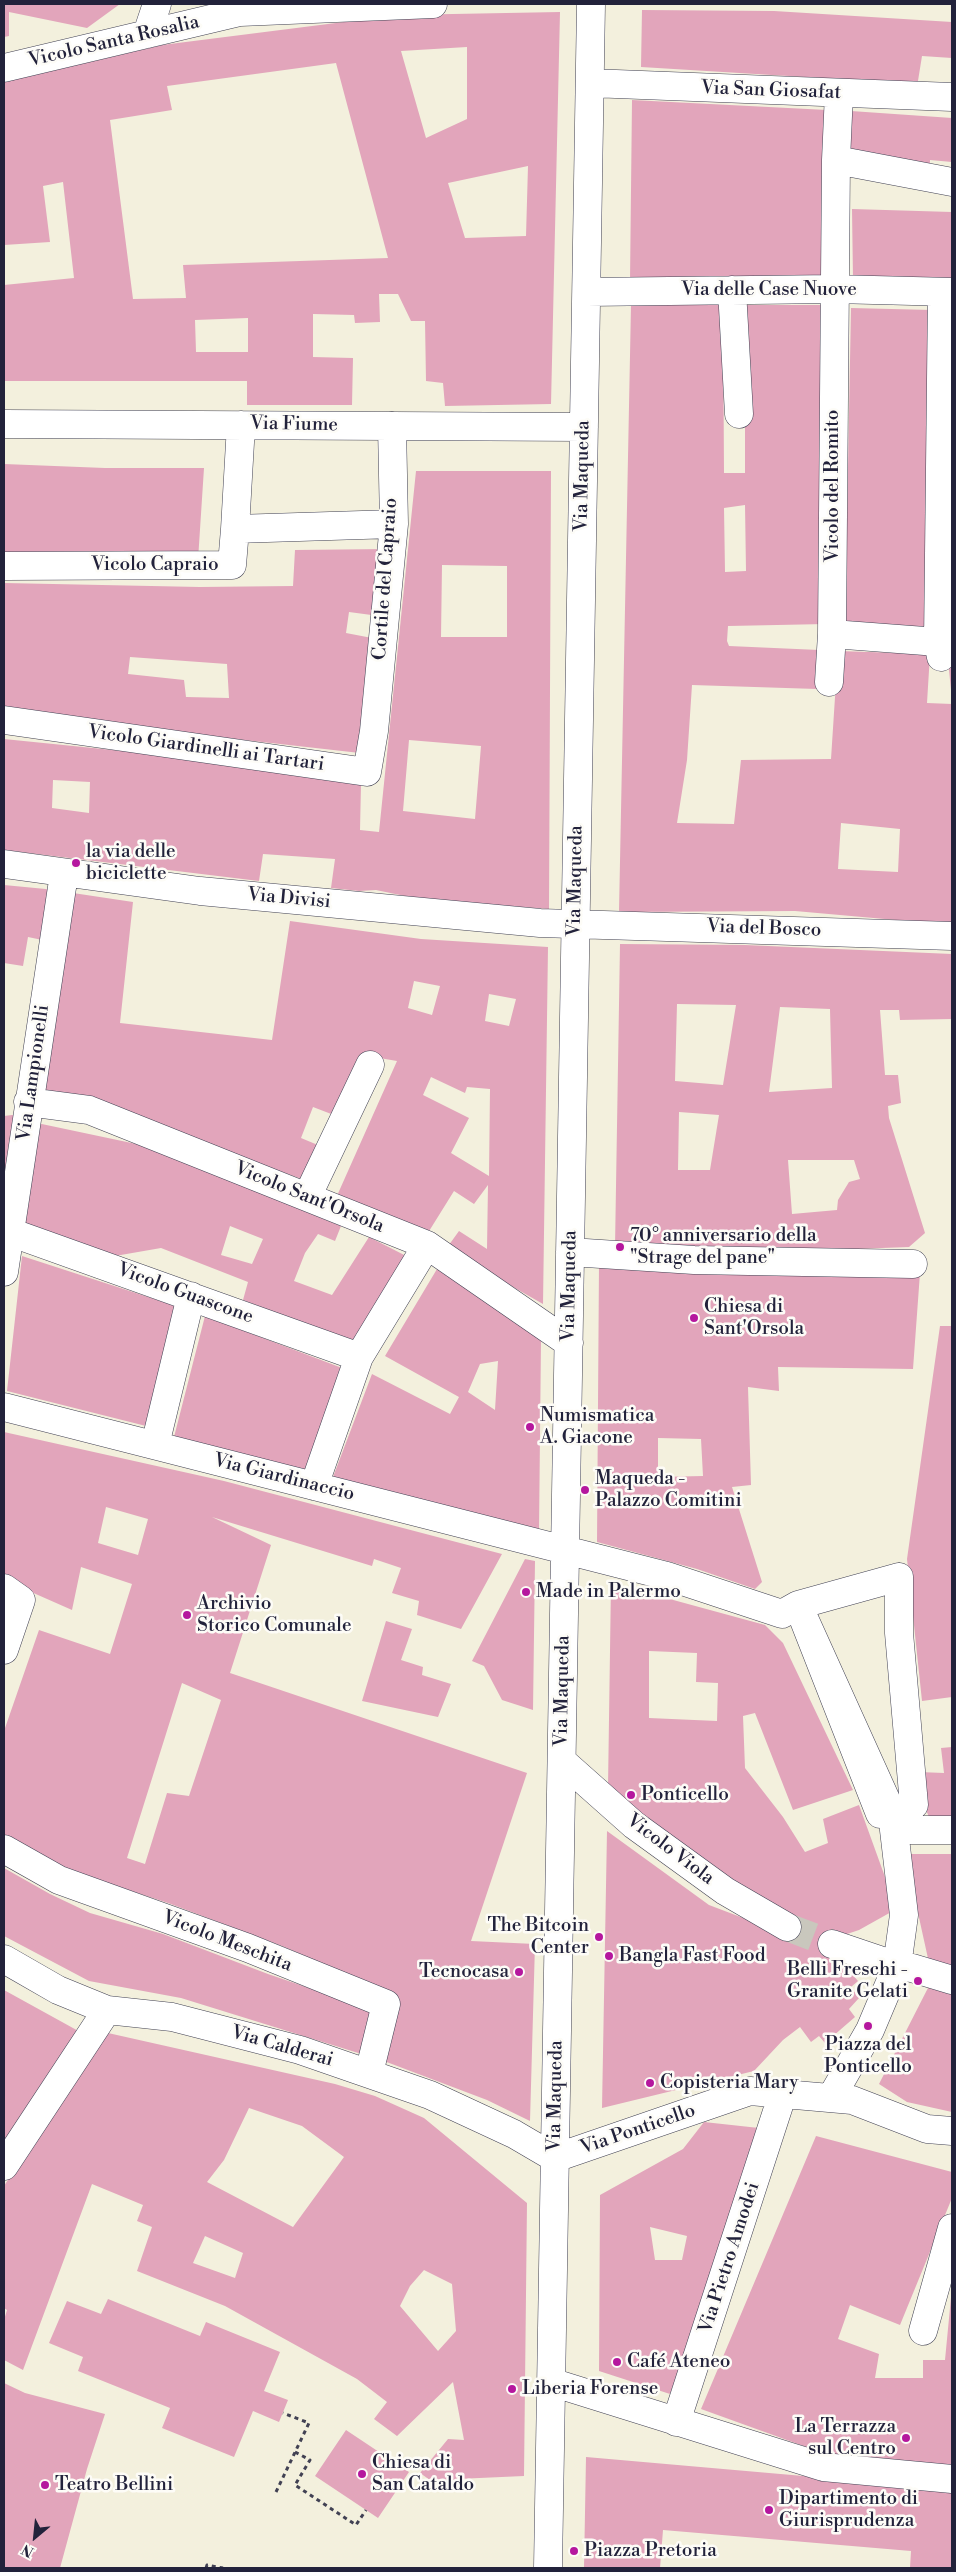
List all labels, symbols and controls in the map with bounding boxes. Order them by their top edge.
street label: Vicolo Santa Rosalia [26,11,202,73]
street label: Via San Giosafat [701,77,841,105]
street label: Via delle Case Nuove [681,279,857,301]
street label: Vicolo del Romito [822,410,844,562]
street label: Via Fiume [250,413,338,437]
street label: Via Maqueda [571,420,595,532]
street label: Cortile del Capraio [369,497,403,661]
street label: Vicolo Capraio [91,554,219,576]
street label: Vicolo Giardinelli ai Tartari [86,721,326,777]
street label: Via Maqueda [564,825,588,937]
place label: la via delle biciclette [86,841,176,885]
marker: la via delle biciclette [70,857,82,869]
street label: Via Divisi [246,884,332,914]
street label: Via del Bosco [706,916,822,942]
street label: Via Lampionelli [13,1003,55,1143]
street label: Vicolo Sant'Orsola [231,1158,387,1238]
place label: 70° anniversario della "Strage del pane" [630,1225,817,1269]
street label: Via Maqueda [558,1230,582,1342]
marker: 70° anniversario della "Strage del pane" [614,1241,626,1253]
street label: Vicolo Guascone [114,1259,256,1329]
place label: Chiesa di Sant'Orsola [704,1296,804,1340]
marker: Chiesa di Sant'Orsola [688,1312,700,1324]
place label: Numismatica A. Giacone [540,1405,654,1449]
marker: Numismatica A. Giacone [524,1421,536,1433]
street label: Via Giardinaccio [211,1449,357,1507]
place label: Maqueda - Palazzo Comitini [595,1468,742,1512]
marker: Maqueda - Palazzo Comitini [579,1484,591,1496]
place label: Made in Palermo [536,1581,681,1603]
marker: Made in Palermo [520,1586,532,1598]
place label: Archivio Storico Comunale [197,1593,351,1637]
marker: Archivio Storico Comunale [181,1609,193,1621]
street label: Via Maqueda [551,1635,575,1747]
place label: Ponticello [641,1784,729,1806]
marker: Ponticello [625,1789,637,1801]
street label: Vicolo Viola [622,1810,718,1890]
street label: Vicolo Meschita [159,1907,295,1977]
place label: The Bitcoin Center [487,1915,589,1959]
marker: The Bitcoin Center [593,1931,605,1943]
place label: Bangla Fast Food [619,1945,766,1967]
marker: Bangla Fast Food [603,1950,615,1962]
place label: Belli Freschi - Granite Gelati [787,1959,908,2003]
place label: Tecnocasa [419,1961,509,1983]
marker: Tecnocasa [513,1966,525,1978]
marker: Belli Freschi - Granite Gelati [912,1975,924,1987]
marker: Piazza del Ponticello [862,2020,874,2032]
street label: Via Calderai [228,2022,336,2072]
place label: Piazza del Ponticello [824,2034,912,2078]
street label: Via Maqueda [544,2040,568,2152]
place label: Copisteria Mary [660,2072,799,2094]
marker: Copisteria Mary [644,2077,656,2089]
street label: Via Ponticello [578,2100,698,2160]
street label: Via Pietro Amodei [695,2180,765,2336]
place label: Café Ateneo [627,2351,730,2373]
marker: Café Ateneo [611,2356,623,2368]
place label: Liberia Forense [522,2378,658,2400]
marker: Liberia Forense [506,2383,518,2395]
place label: La Terrazza sul Centro [794,2416,896,2460]
marker: La Terrazza sul Centro [900,2432,912,2444]
place label: Chiesa di San Cataldo [372,2452,474,2496]
marker: Chiesa di San Cataldo [356,2468,368,2480]
place label: Teatro Bellini [55,2474,173,2496]
marker: Teatro Bellini [39,2479,51,2491]
place label: Dipartimento di Giurisprudenza [779,2488,918,2532]
marker: Dipartimento di Giurisprudenza [763,2504,775,2516]
north arrow [10,2512,60,2562]
text: N [19,2540,37,2561]
place label: Piazza Pretoria [584,2540,717,2562]
marker: Piazza Pretoria [568,2545,580,2557]

